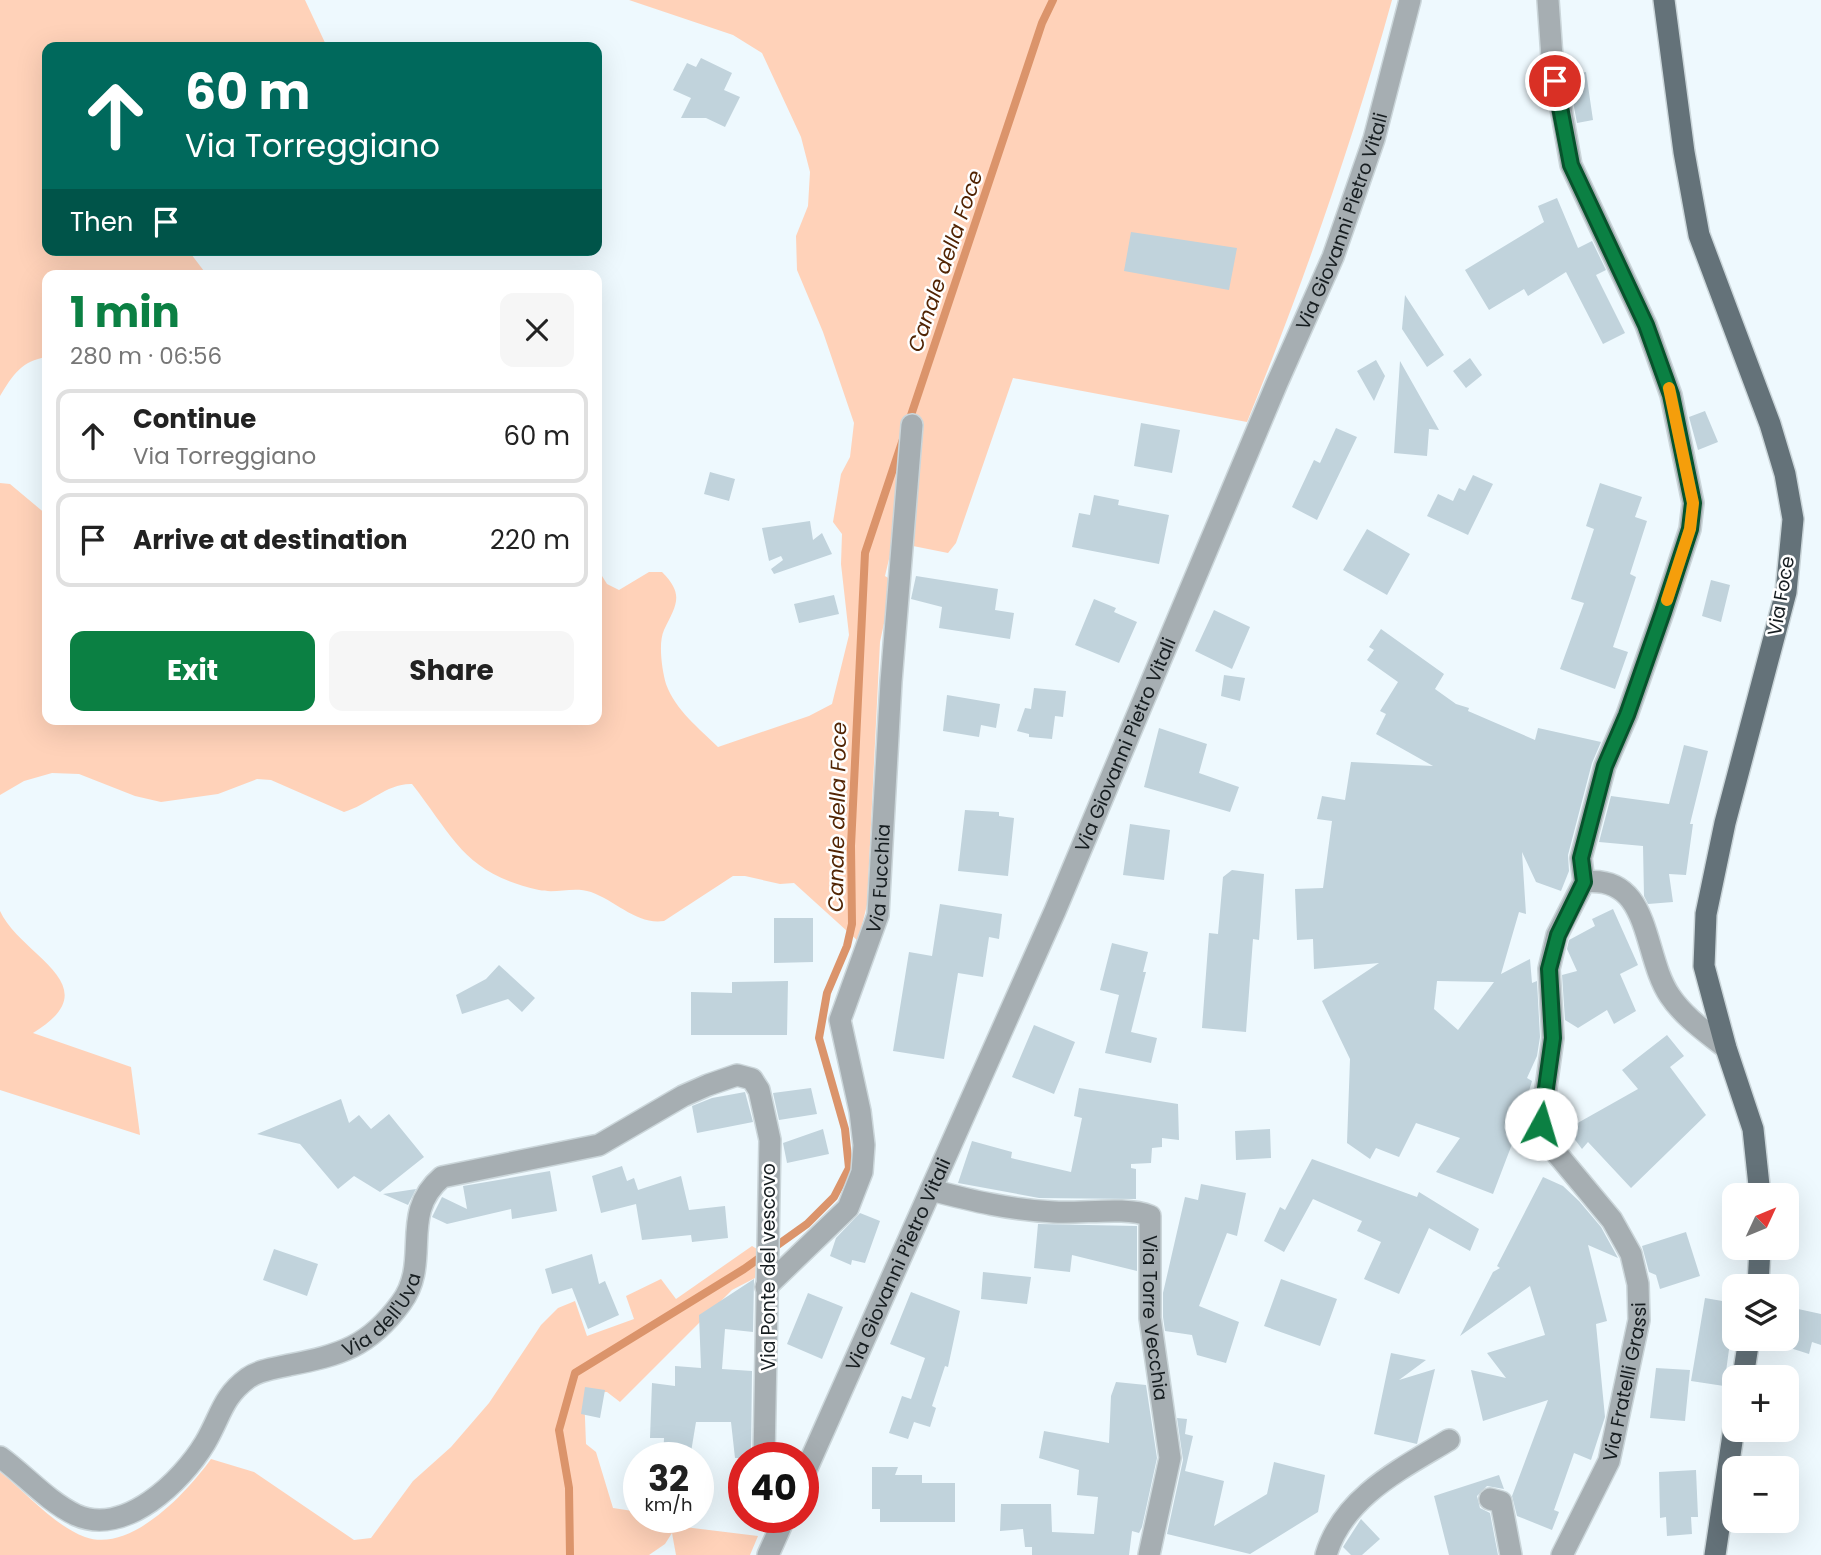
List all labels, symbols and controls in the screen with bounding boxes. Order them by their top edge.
pin [1525,51,1585,111]
text: 60 m [185,58,310,126]
icon: arrive [1536,62,1574,100]
icon: ahead [70,70,161,161]
street label: Via Giovanni Pietro Vitali [1289,110,1394,334]
text: Via Torreggiano [185,123,440,168]
water label: Canale della Foce [900,166,990,356]
icon: arrive [147,203,185,241]
text: Then [70,204,133,240]
text: 1 min [70,283,180,342]
button: close [500,293,574,367]
text: 280 m · 06:56 [70,340,222,372]
text: Continue [133,401,256,437]
icon: ahead [74,417,112,455]
text: 60 m [503,418,570,454]
text: Via Torreggiano [133,440,316,472]
icon: arrive [74,521,112,559]
text: Arrive at destination [133,522,408,558]
text: 220 m [490,522,570,558]
street label: Via Foce [1761,554,1801,638]
button: Exit [70,631,315,711]
button: Share [329,631,574,711]
street label: Via Giovanni Pietro Vitali [1068,633,1182,856]
water label: Canale della Foce [821,722,853,912]
street label: Via Fucchia [859,823,897,937]
position arrow [1504,1087,1578,1161]
street label: Via Giovanni Pietro Vitali [839,1153,957,1375]
street label: Via Ponte del vescovo [755,1163,782,1371]
north arrow [1722,1183,1799,1260]
map controls [1722,1183,1799,1533]
street label: Via Torre Vecchia [1137,1235,1175,1403]
street label: Via dell'Uva [337,1270,427,1363]
button: layers [1722,1274,1799,1351]
street label: Via Fratelli Grassi [1596,1302,1653,1464]
button: + [1722,1365,1799,1442]
speed limit sign: 40 [728,1442,819,1533]
text: 32 [648,1454,689,1503]
button: − [1722,1456,1799,1533]
text: km/h [645,1492,692,1517]

